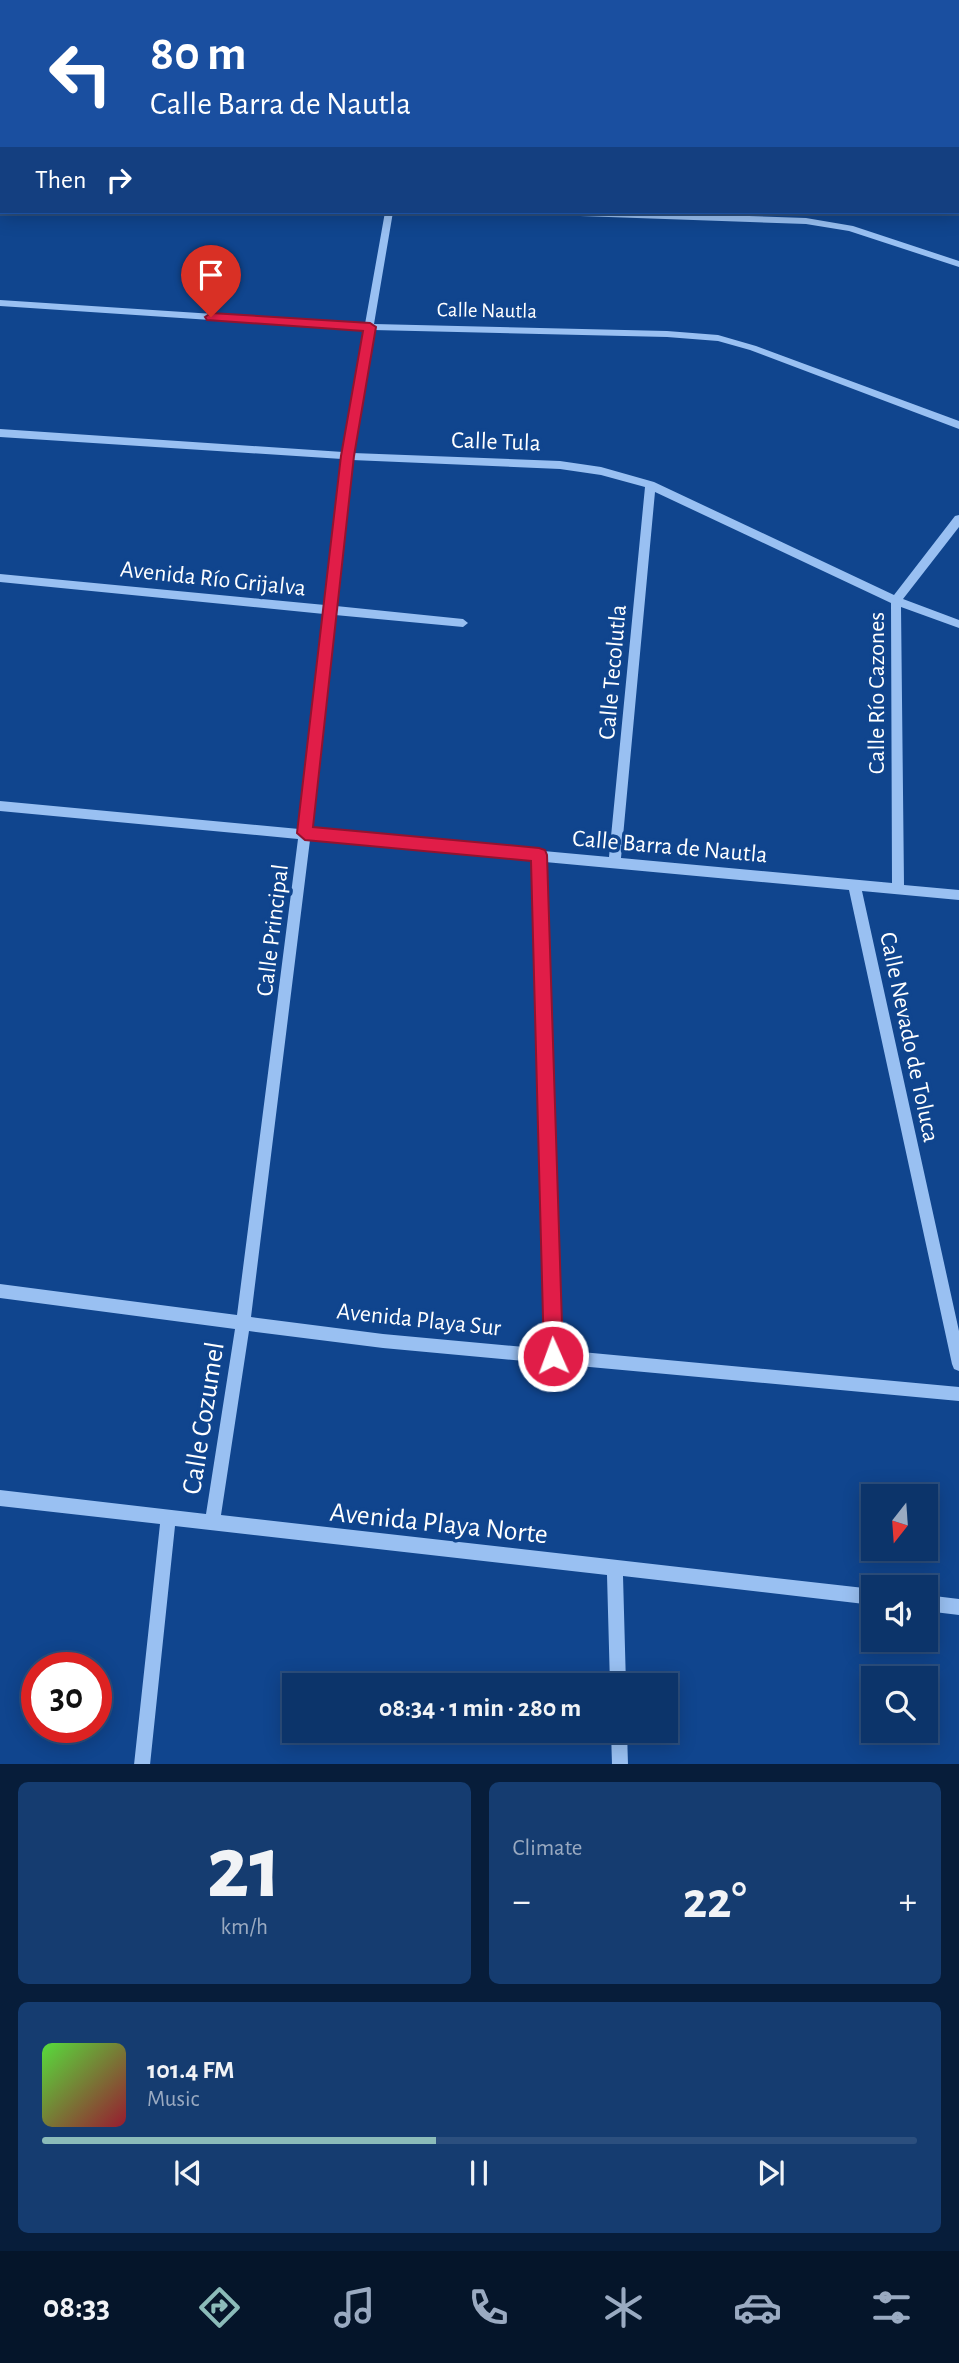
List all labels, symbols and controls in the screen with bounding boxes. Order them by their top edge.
icon: left [35,28,126,119]
text: 80 m [150,30,247,79]
text: Calle Barra de Nautla [150,88,411,120]
icon: right [100,161,138,199]
text: Then [35,167,86,193]
pin [181,245,241,317]
icon: arrive [192,256,230,294]
street label: Calle Nautla [437,299,537,322]
street label: Calle Tula [451,428,541,456]
street label: Avenida Río Grijalva [119,557,307,601]
street label: Calle Tecolutla [595,604,631,741]
street label: Calle Río Cazones [865,612,889,774]
street label: Calle Barra de Nautla [571,827,769,867]
street label: Calle Principal [253,863,293,998]
street label: Calle Nevado de Toluca [875,930,943,1144]
street label: Avenida Playa Sur [336,1299,503,1341]
position arrow [516,1319,590,1393]
street label: Calle Cozumel [178,1340,230,1497]
north arrow [861,1484,938,1561]
map controls [861,1484,938,1743]
street label: Avenida Playa Norte [328,1499,549,1549]
button: sound [861,1575,938,1652]
speed limit sign: 30 [21,1652,112,1743]
button: search [861,1666,938,1743]
text: 08:34 · 1 min · 280 m [379,1695,581,1721]
text: 21 [206,1823,282,1914]
text: Climate [513,1837,582,1860]
text: 22° [683,1875,747,1927]
text: − [513,1883,531,1921]
text: + [899,1883,917,1921]
text: km/h [221,1916,268,1939]
text: 101.4 FM [147,2057,235,2083]
text: Music [147,2088,199,2111]
icon: previous [169,2154,207,2192]
icon: pause [460,2154,498,2192]
icon: next [752,2154,790,2192]
icon: directions [195,2283,244,2332]
icon: music [330,2283,379,2332]
icon: phone [464,2283,513,2332]
icon: climate [599,2283,648,2332]
icon: car [733,2283,782,2332]
icon: filters [867,2283,916,2332]
text: 08:33 [43,2291,110,2323]

